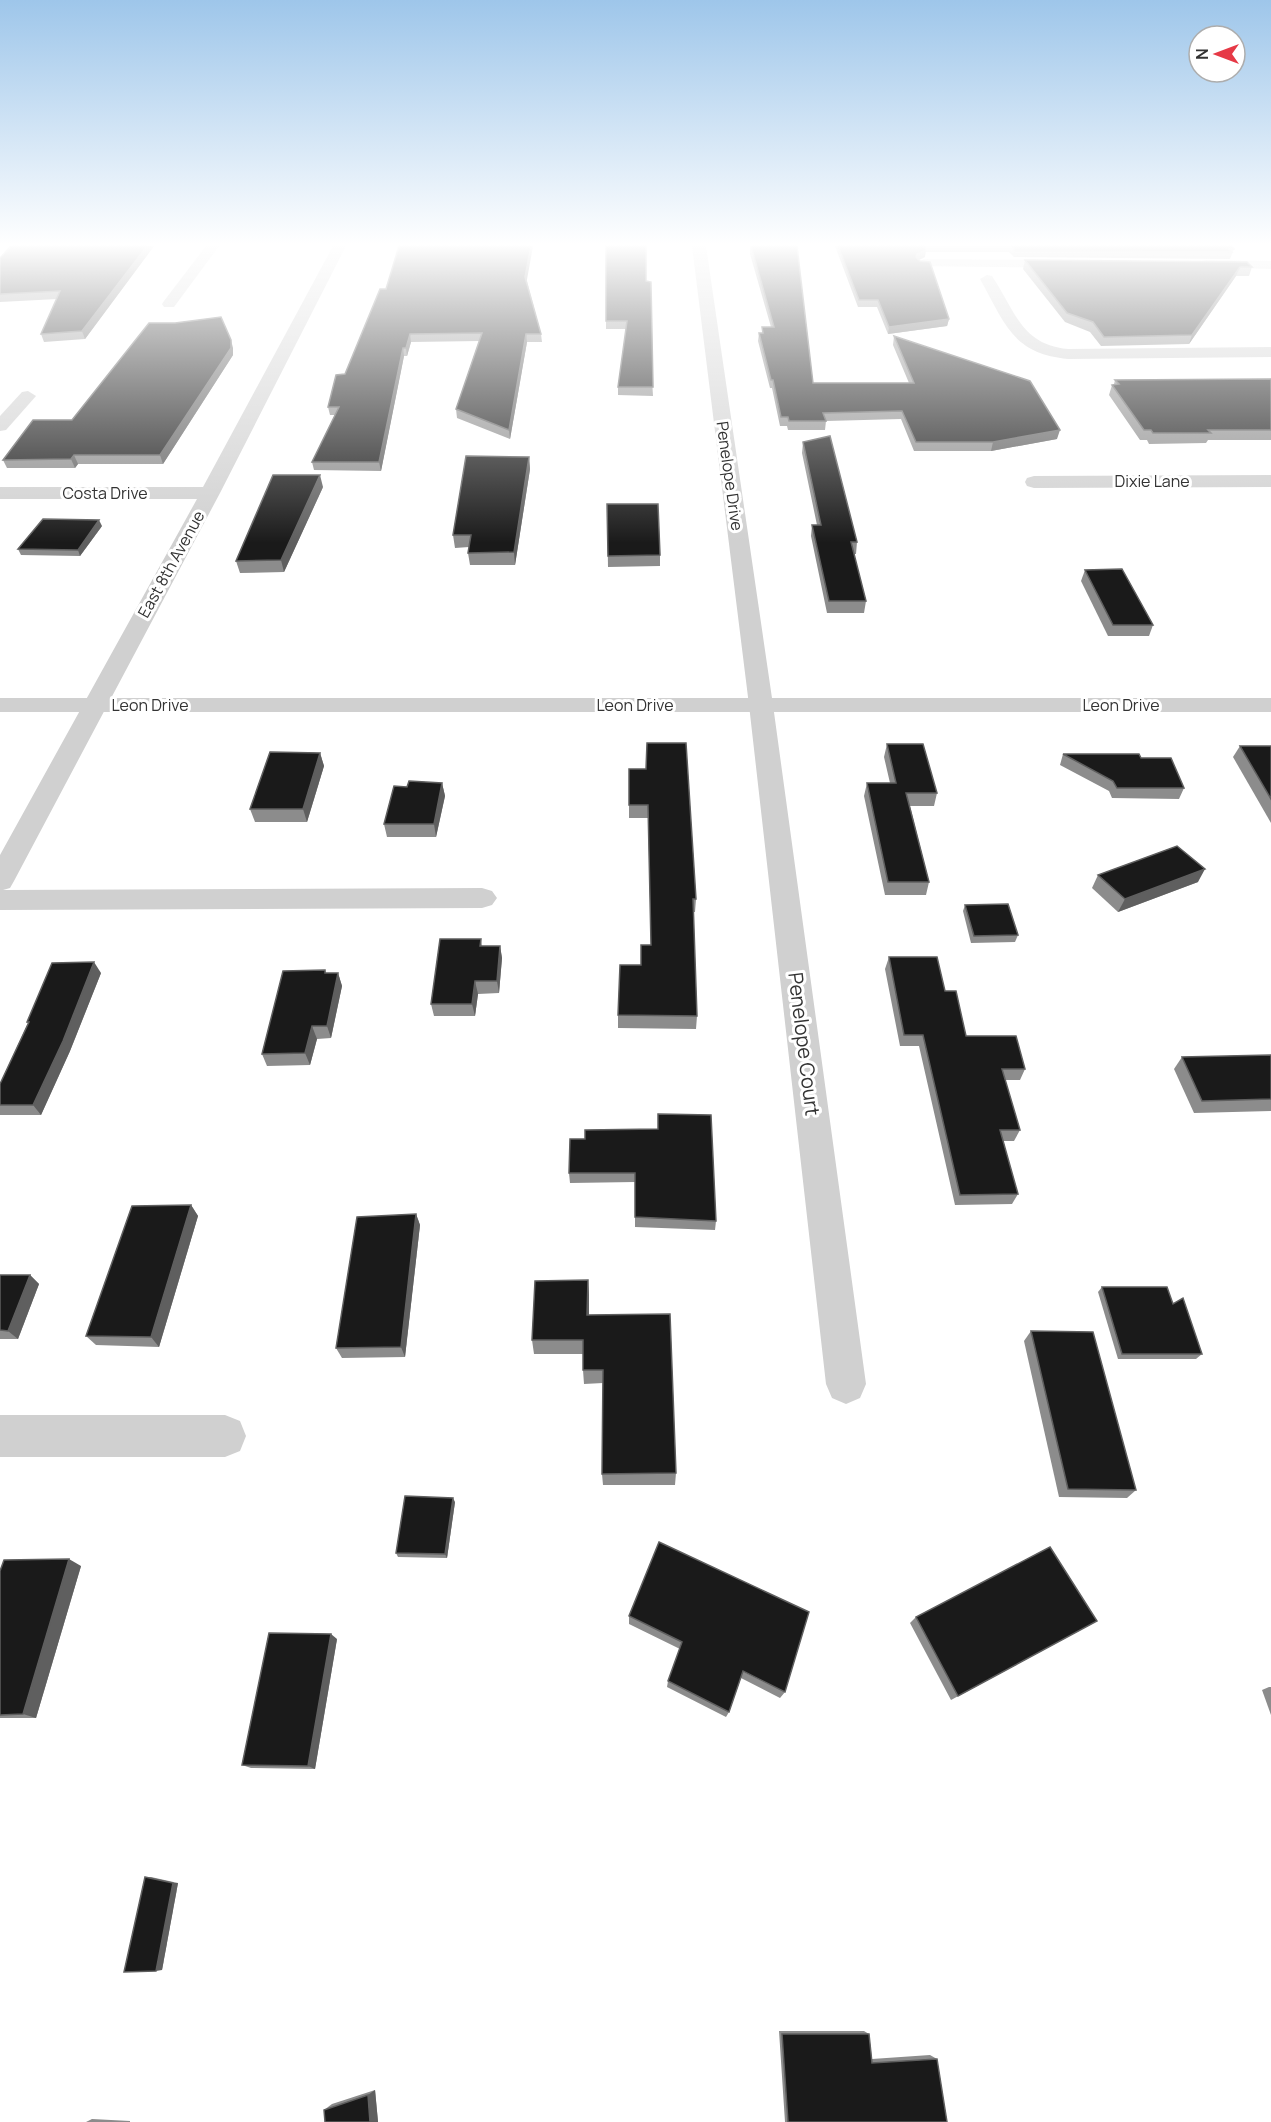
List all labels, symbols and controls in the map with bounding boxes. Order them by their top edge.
north arrow [1187,24,1247,84]
text: N [1191,48,1213,60]
street label: Penelope Drive [711,420,749,532]
street label: Dixie Lane [1114,470,1190,492]
street label: Costa Drive [62,482,148,504]
street label: East 8th Avenue [132,507,210,621]
street label: Leon Drive [111,694,189,716]
street label: Leon Drive [596,694,674,716]
street label: Leon Drive [1082,694,1160,716]
street label: Penelope Court [782,971,827,1117]

